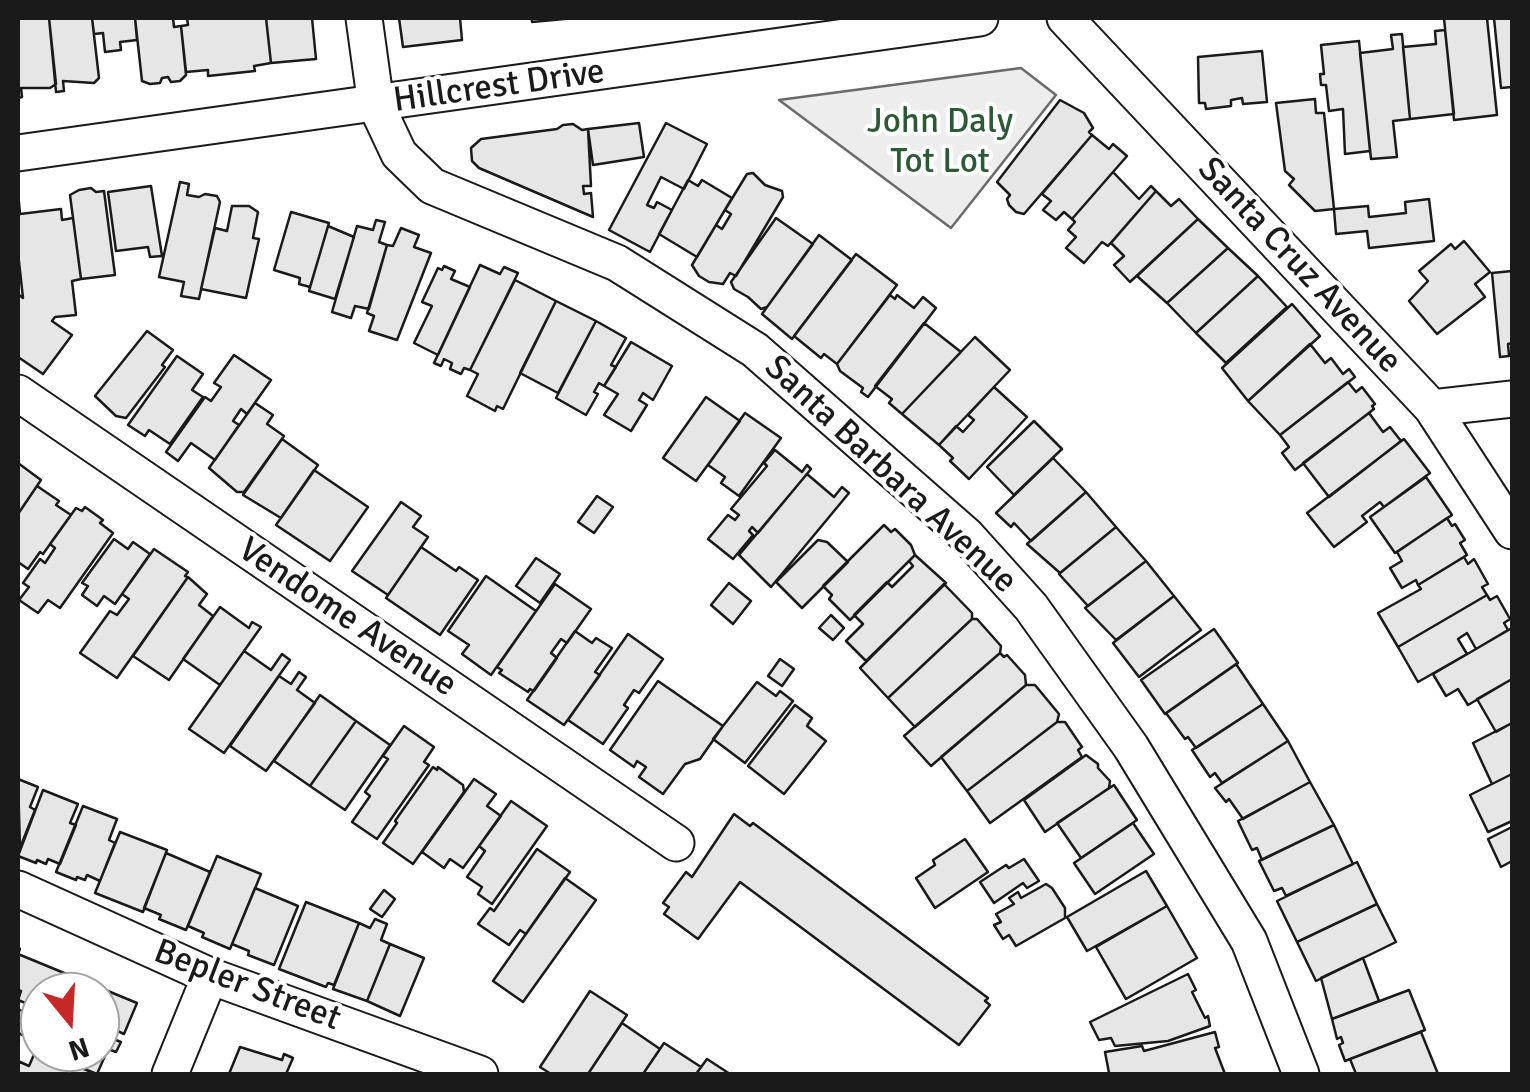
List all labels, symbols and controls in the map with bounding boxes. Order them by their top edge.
street label: Hillcrest Drive [391,51,607,123]
park label: John Daly Tot Lot [867,102,1013,184]
street label: Santa Cruz Avenue [1188,149,1410,383]
street label: Santa Barbara Avenue [755,347,1025,603]
street label: Vendome Avenue [230,529,464,707]
street label: Bepler Street [148,931,346,1041]
north arrow [20,972,120,1072]
text: N [64,1029,93,1068]

